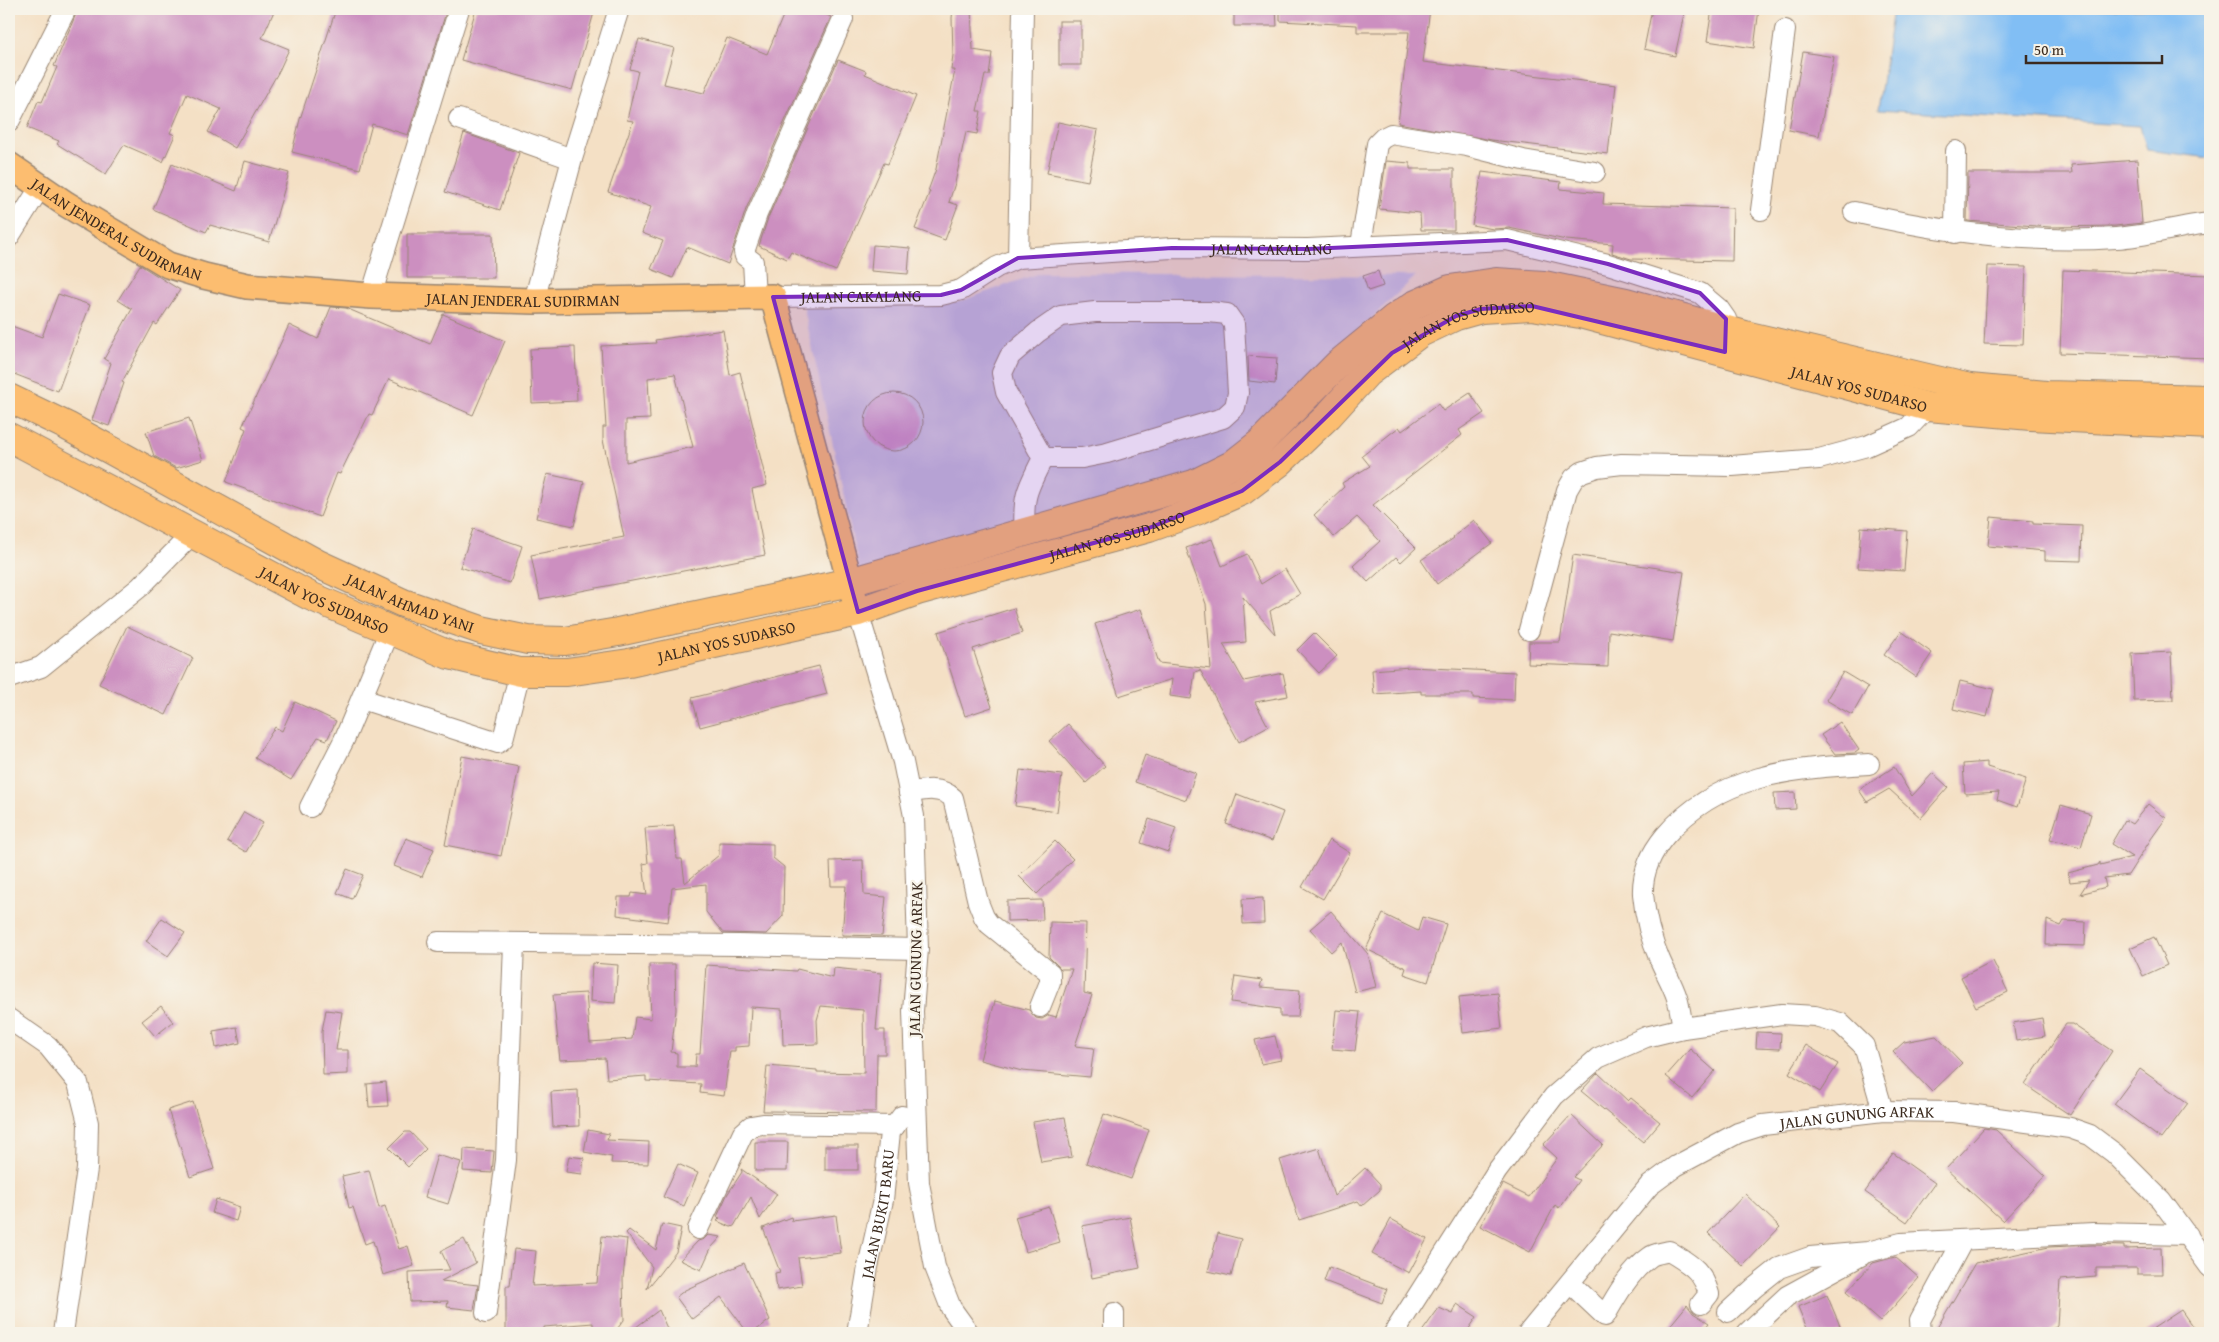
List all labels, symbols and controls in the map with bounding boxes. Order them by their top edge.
scale bar [2026,32,2163,64]
text: 50 m [2034,39,2065,60]
street label: JALAN JENDERAL SUDIRMAN [25,171,205,287]
street label: JALAN CAKALANG [1209,236,1333,261]
street label: JALAN CAKALANG [798,283,922,309]
street label: JALAN JENDERAL SUDIRMAN [424,286,620,313]
street label: JALAN YOS SUDARSO [1395,294,1536,356]
street label: JALAN YOS SUDARSO [1786,358,1930,418]
street label: JALAN YOS SUDARSO [1045,504,1189,567]
street label: JALAN YOS SUDARSO [253,558,393,640]
street label: JALAN AHMAD YANI [340,566,478,639]
street label: JALAN YOS SUDARSO [653,614,798,669]
street label: JALAN GUNUNG ARFAK [902,881,928,1039]
street label: JALAN GUNUNG ARFAK [1776,1099,1935,1135]
street label: JALAN BUKIT BARU [854,1148,900,1282]

